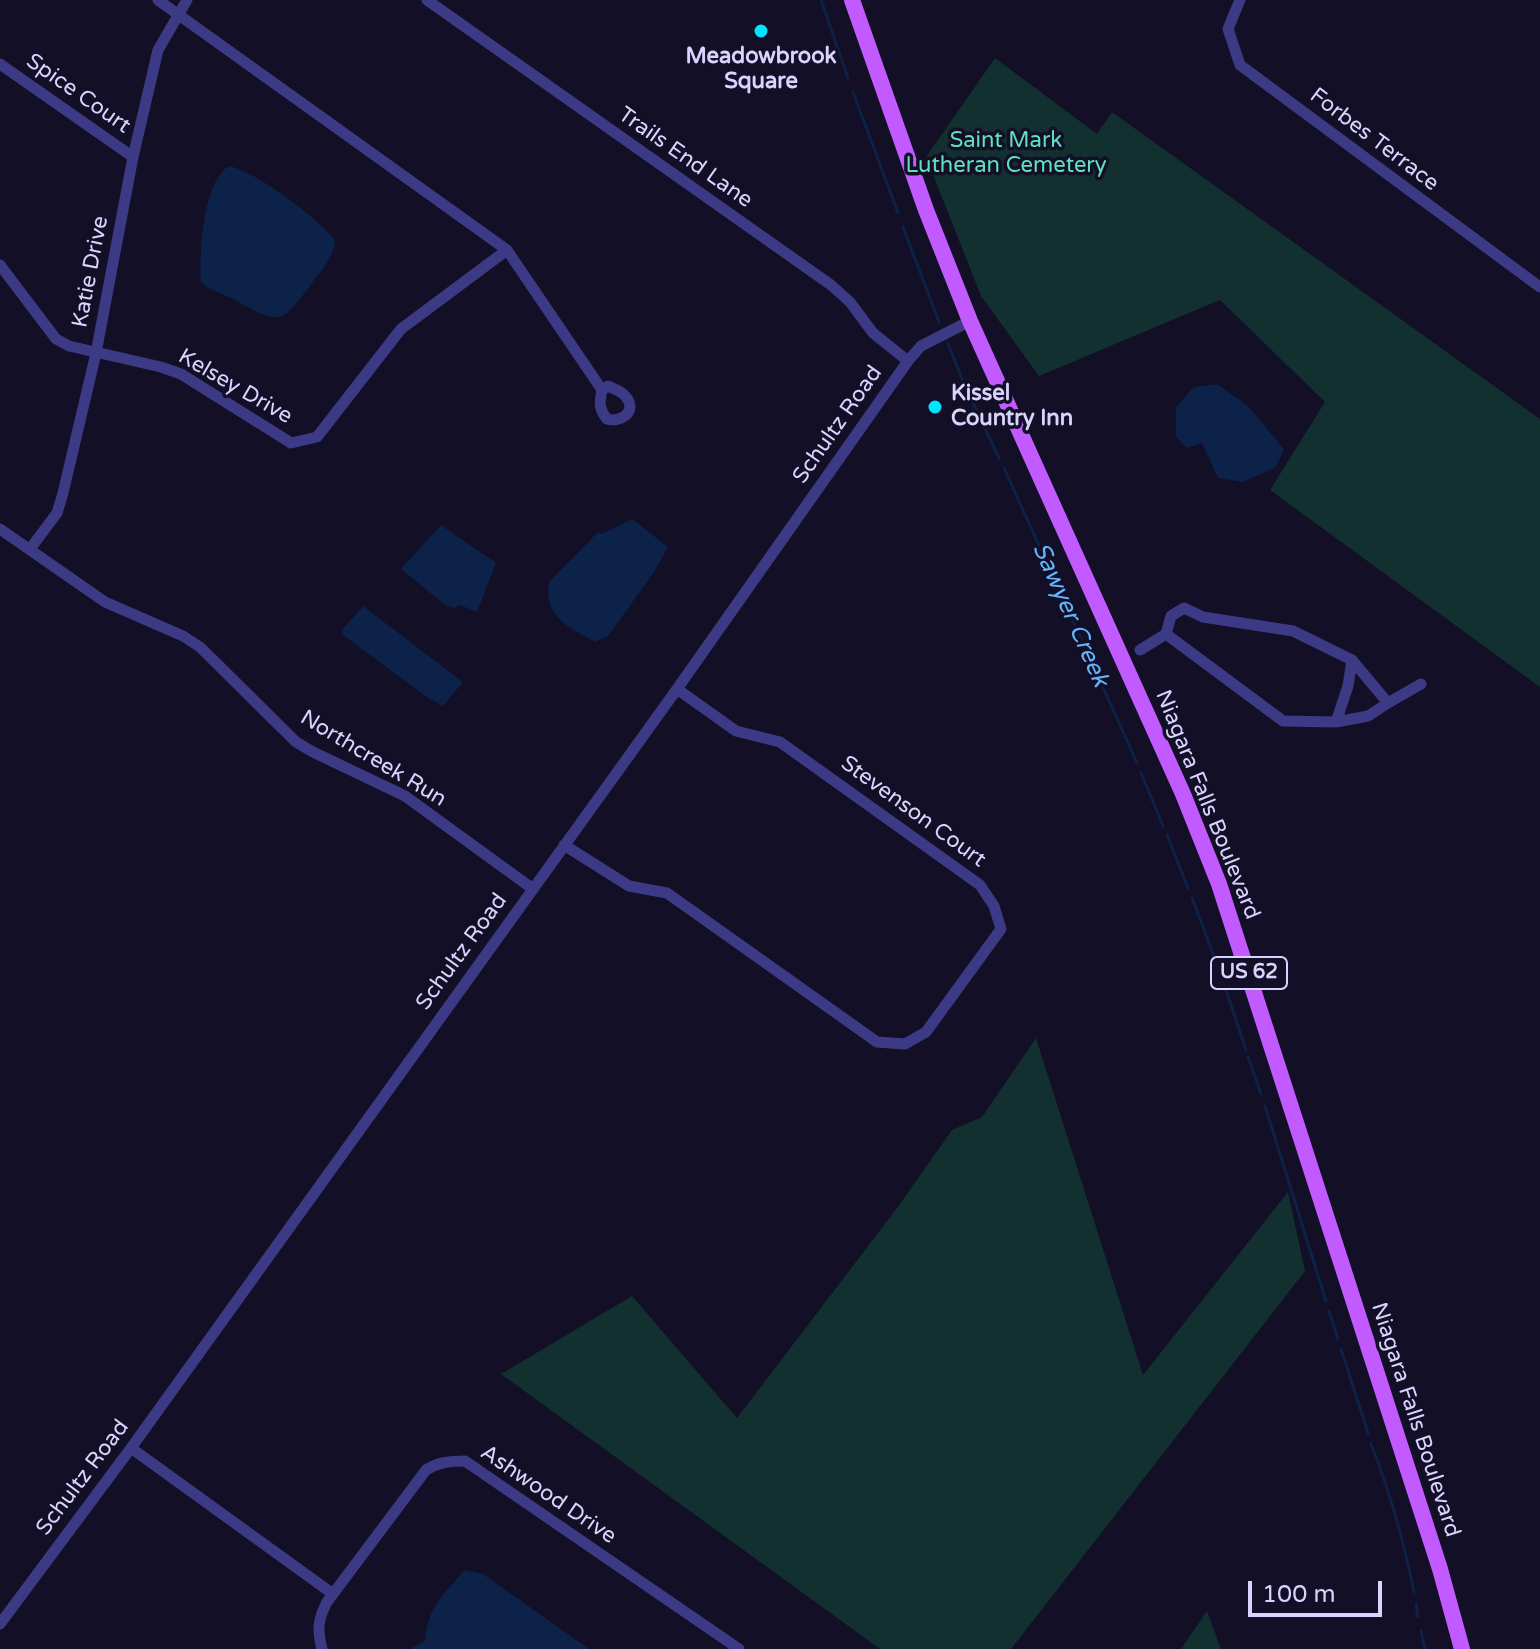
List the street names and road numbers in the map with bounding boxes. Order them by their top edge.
street label: Spice Court [21,48,135,140]
street label: Forbes Terrace [1304,83,1444,197]
street label: Trails End Lane [613,102,757,214]
street label: Katie Drive [67,214,115,330]
street label: Kelsey Drive [173,344,297,430]
street label: Schultz Road [788,361,888,489]
street label: Niagara Falls Boulevard [1149,686,1265,924]
street label: Northcreek Run [295,705,451,813]
street label: Stevenson Court [835,751,991,873]
street label: Schultz Road [411,888,513,1016]
road number: US 62 [1211,957,1287,989]
street label: Niagara Falls Boulevard [1365,1299,1465,1541]
street label: Schultz Road [31,1415,135,1541]
street label: Ashwood Drive [475,1440,621,1550]

